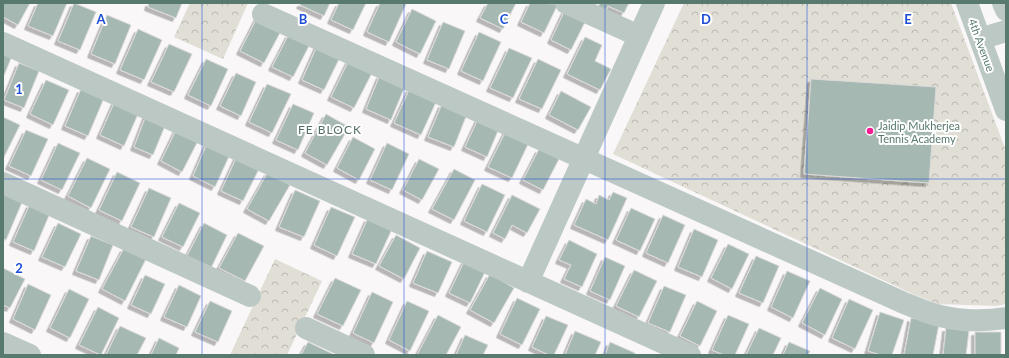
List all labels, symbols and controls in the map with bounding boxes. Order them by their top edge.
text: A [95,11,106,27]
text: B [299,11,308,27]
text: C [500,11,509,27]
text: D [701,11,711,27]
text: E [904,11,912,27]
street label: 4th Avenue [966,17,998,73]
text: 1 [15,81,23,97]
place label: Jaidip Mukherjea Tennis Academy [878,119,960,145]
district label: FE BLOCK [298,122,362,137]
marker: Jaidip Mukherjea Tennis Academy [865,126,875,136]
text: 2 [15,260,23,276]

